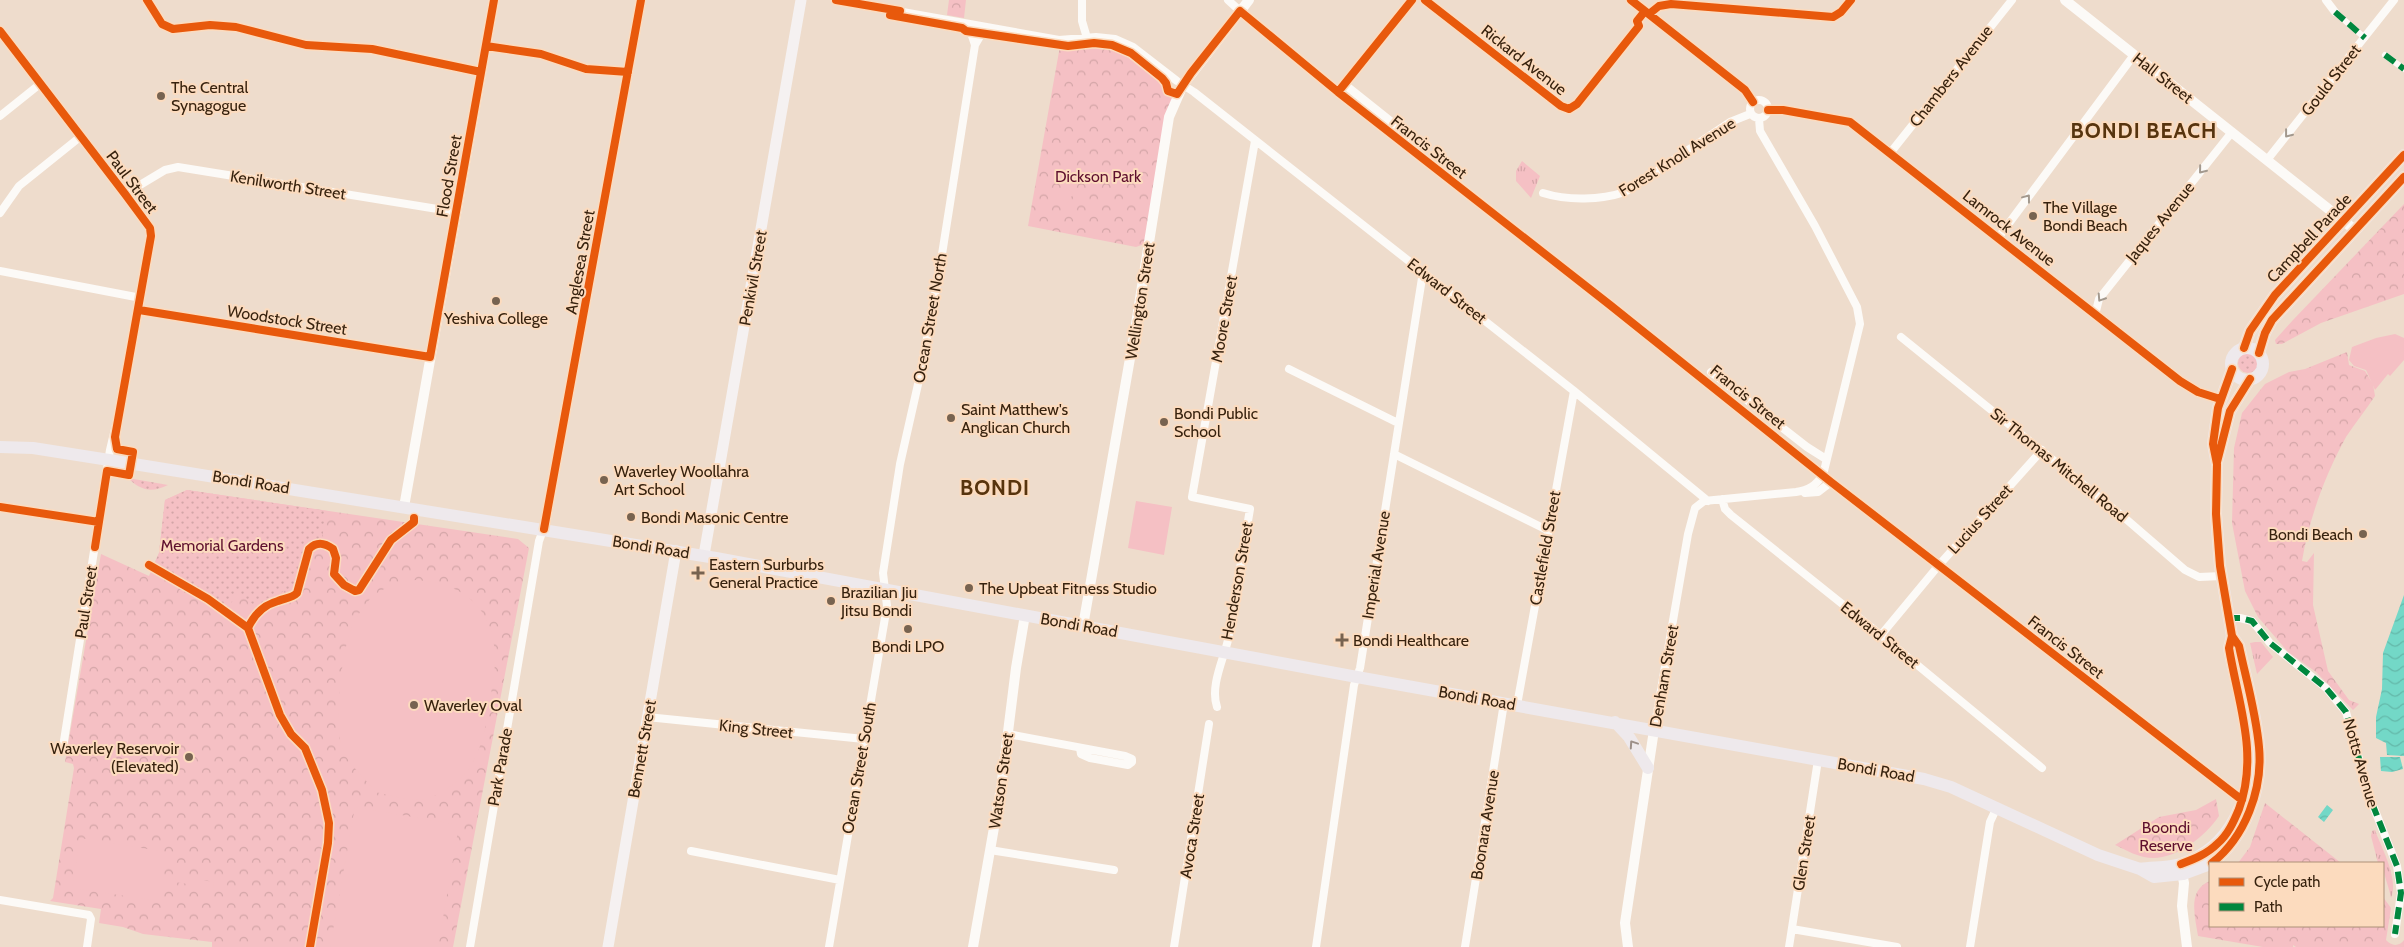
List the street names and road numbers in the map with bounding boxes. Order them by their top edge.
street label: Rickard Avenue [1478,21,1570,99]
street label: Chambers Avenue [1906,22,1996,130]
street label: Gould Street [2297,40,2365,119]
street label: Hall Street [2129,49,2197,108]
street label: Francis Street [1387,111,1471,183]
street label: Forest Knoll Avenue [1615,113,1739,201]
street label: Flood Street [432,133,466,219]
street label: Paul Street [102,147,162,218]
street label: Kenilworth Street [229,166,348,204]
street label: Jaques Avenue [2121,178,2198,267]
street label: Lamrock Avenue [1959,186,2059,270]
street label: Campbell Parade [2263,189,2355,287]
street label: Anglesea Street [561,208,599,316]
street label: Penkivil Street [735,228,771,327]
street label: Wellington Street [1121,240,1159,361]
street label: Ocean Street North [909,252,951,384]
street label: Edward Street [1404,254,1491,328]
street label: Moore Street [1207,273,1241,364]
street label: Woodstock Street [226,301,349,339]
street label: Francis Street [1707,361,1790,433]
street label: Sir Thomas Mitchell Road [1987,404,2131,526]
street label: Bondi Road [211,467,291,497]
street label: Lucius Street [1944,480,2016,558]
street label: Castlefield Street [1526,489,1564,607]
street label: Imperial Avenue [1358,510,1394,620]
street label: Henderson Street [1217,520,1257,641]
street label: Bondi Road [611,532,691,562]
street label: Paul Street [71,564,101,640]
street label: Edward Street [1837,598,1923,673]
street label: Bondi Road [1039,609,1119,641]
street label: Francis Street [2024,611,2108,683]
street label: Denham Street [1646,623,1682,729]
street label: Bondi Road [1437,682,1517,714]
street label: Bennett Street [624,698,660,800]
street label: Ocean Street South [838,701,880,835]
street label: King Street [718,716,795,742]
street label: Notts Avenue [2339,716,2383,810]
street label: Park Parade [484,727,516,807]
street label: Watson Street [985,731,1017,830]
street label: Bondi Road [1836,754,1916,786]
street label: Boonara Avenue [1467,769,1503,881]
street label: Avoca Street [1176,792,1208,880]
street label: Glen Street [1789,813,1819,892]

